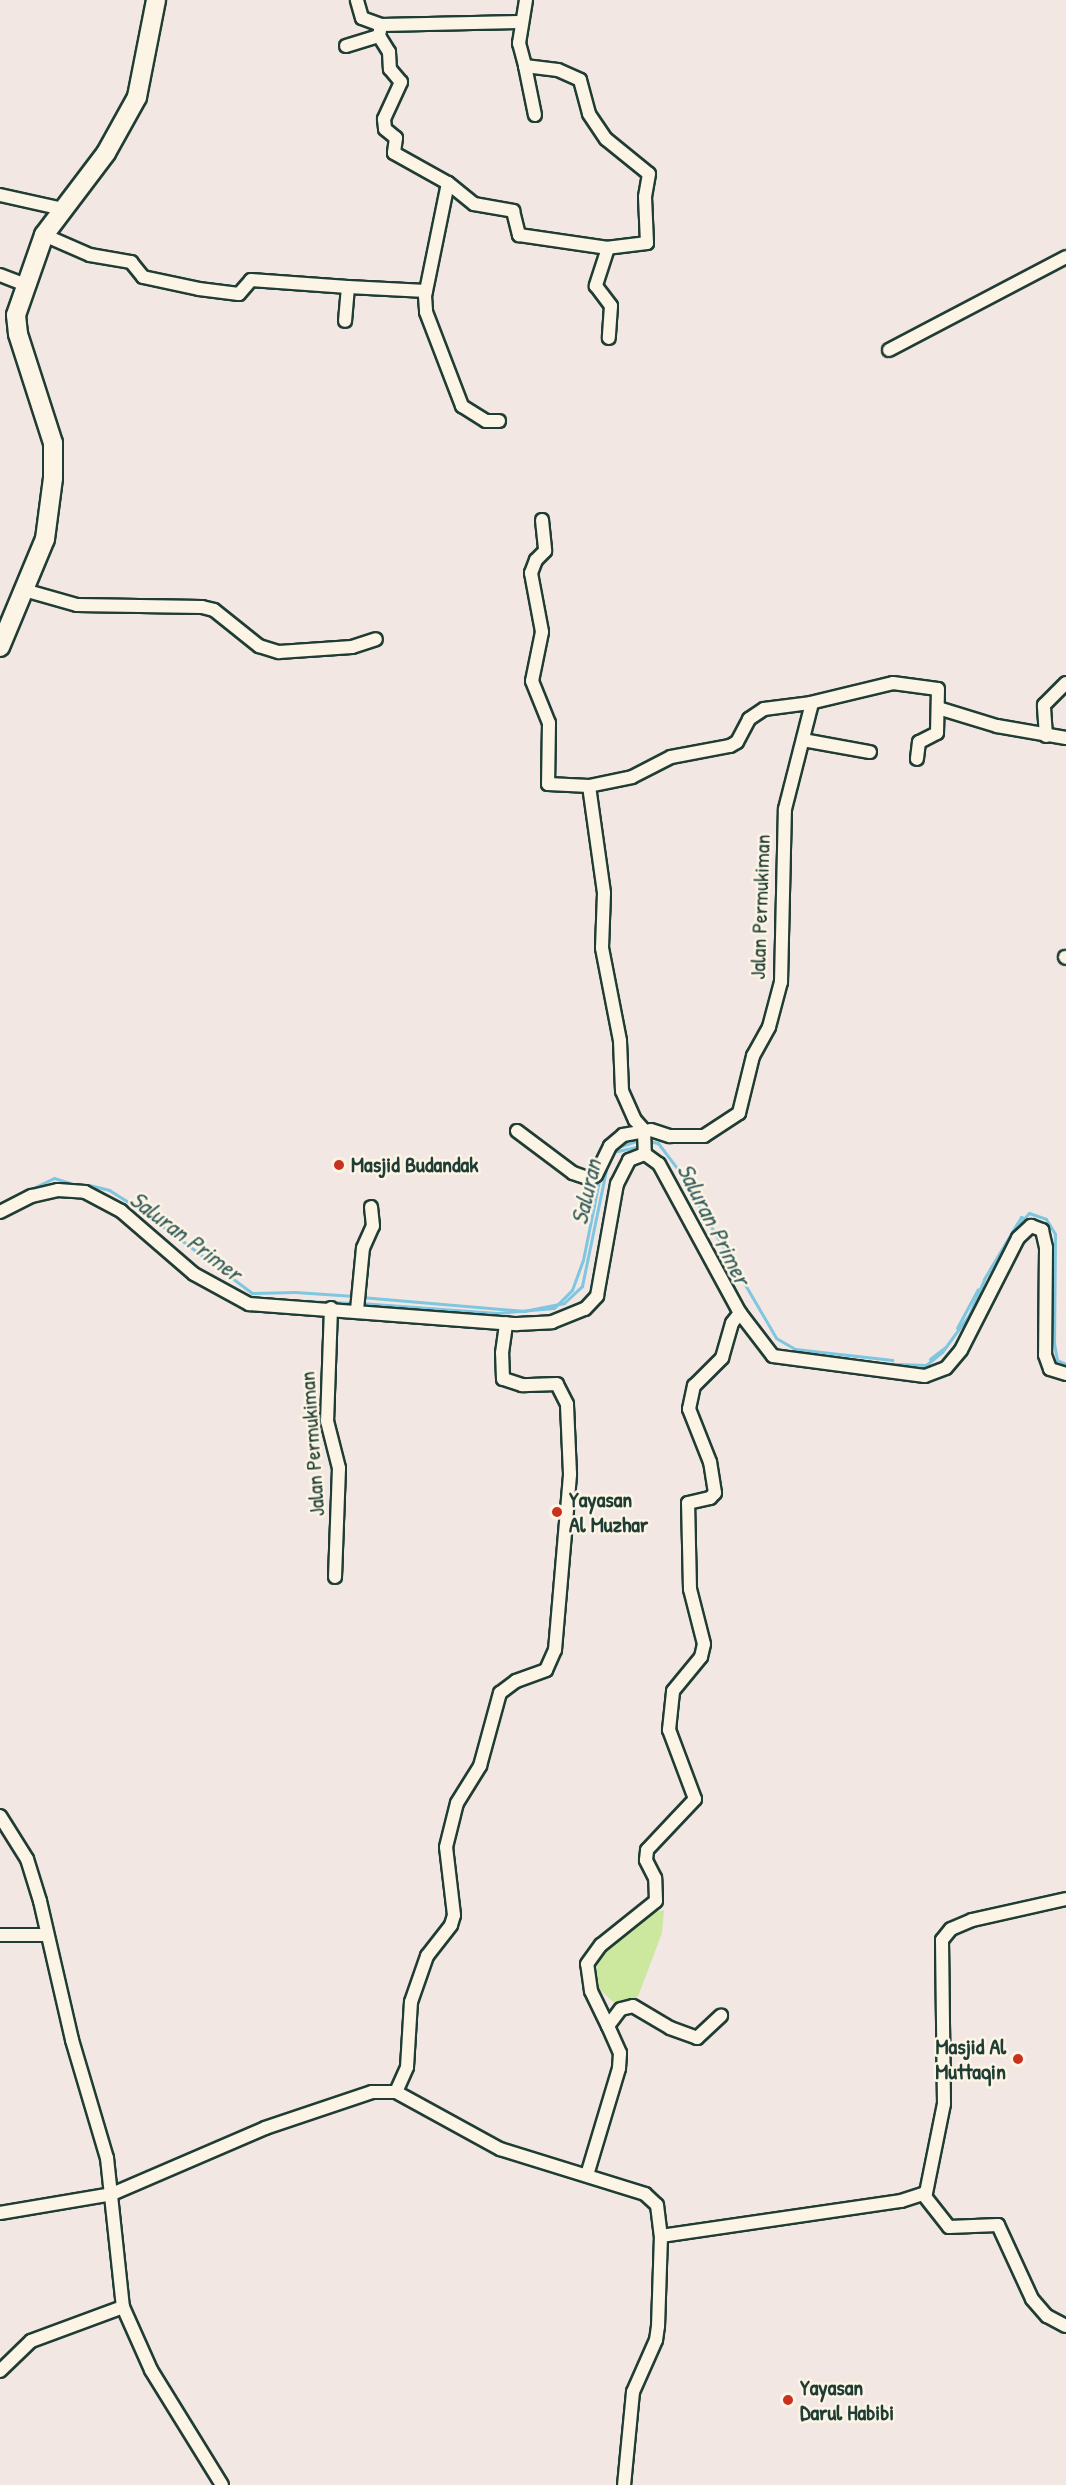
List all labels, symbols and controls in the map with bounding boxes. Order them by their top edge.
street label: Jalan Permukiman [744,834,776,980]
place label: Masjid Budandak [351,1152,478,1178]
water label: Saluran [565,1157,607,1227]
marker: Masjid Budandak [332,1158,346,1172]
water label: Saluran Primer [671,1158,757,1290]
water label: Saluran Primer [124,1185,248,1287]
street label: Jalan Permukiman [294,1371,330,1517]
place label: Yayasan Al Muzhar [569,1486,648,1538]
marker: Yayasan Al Muzhar [550,1505,564,1519]
place label: Masjid Al Muttaqin [935,2033,1006,2084]
marker: Masjid Al Muttaqin [1011,2052,1025,2066]
place label: Yayasan Darul Habibi [800,2374,894,2426]
marker: Yayasan Darul Habibi [781,2393,795,2407]

